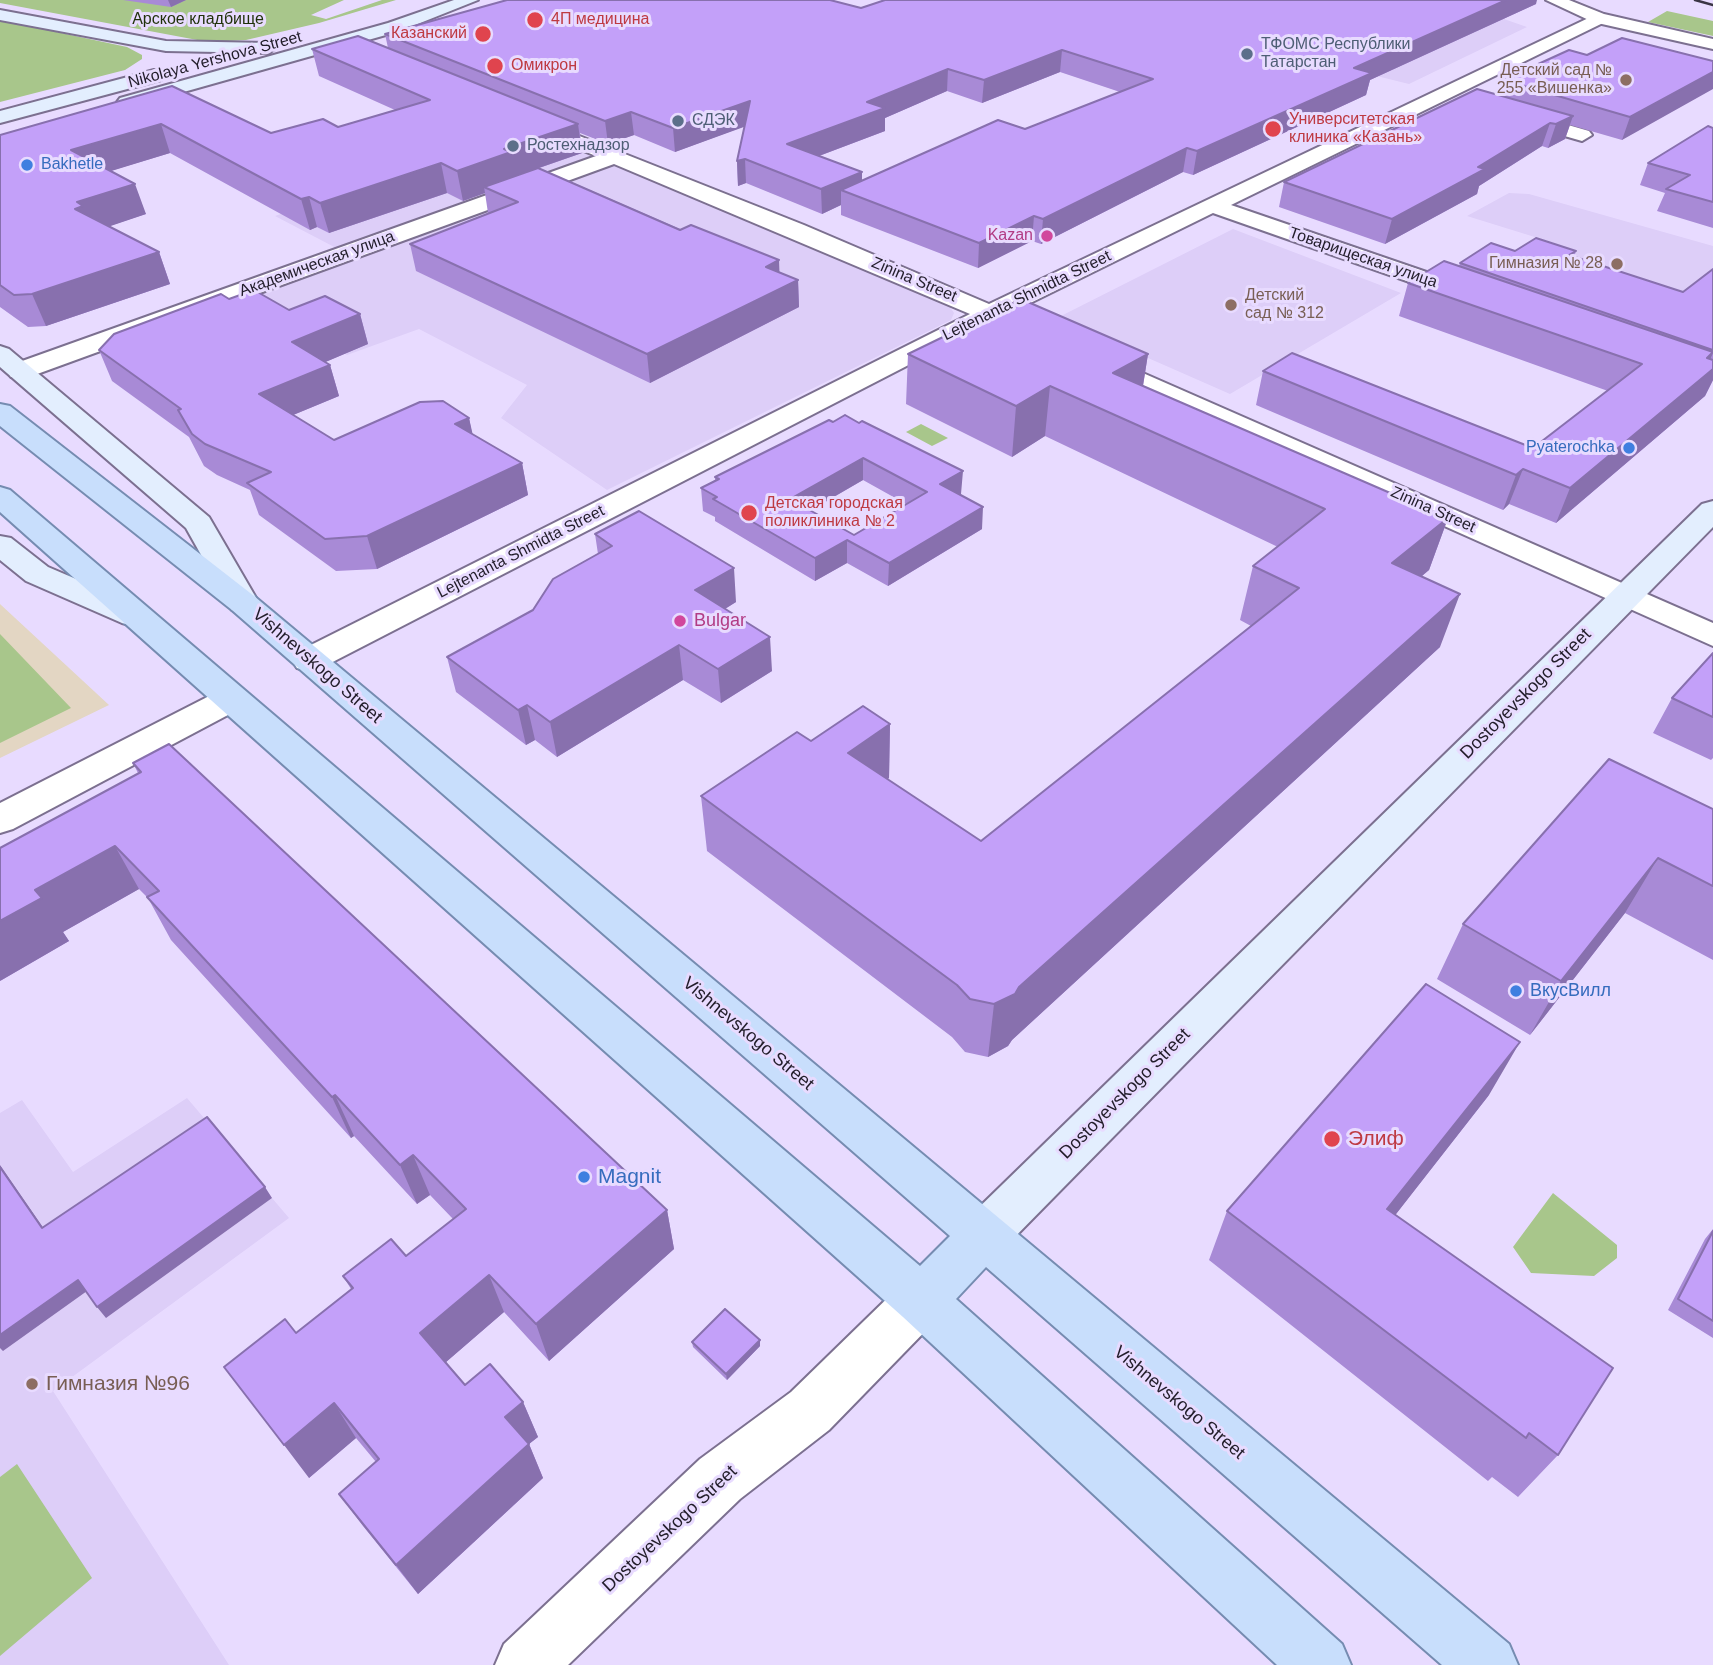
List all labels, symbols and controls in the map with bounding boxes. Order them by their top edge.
park label: Арское кладбище [132,10,264,30]
marker: 4П медицина [525,10,545,30]
place label: 4П медицина [551,10,650,30]
place label: Казанский [391,24,467,44]
marker: Казанский [473,24,493,44]
street label: Nikolaya Yershova Street [126,28,304,92]
place label: ТФОМС Республики Татарстан [1261,35,1411,73]
marker: ТФОМС Республики Татарстан [1239,46,1255,62]
marker: Омикрон [485,56,505,76]
place label: Омикрон [511,56,577,76]
place label: Детский сад № 255 «Вишенка» [1497,61,1612,99]
marker: Детский сад № 255 «Вишенка» [1618,72,1634,88]
place label: Университетская клиника «Казань» [1289,110,1422,148]
place label: СДЭК [692,111,735,131]
marker: СДЭК [670,113,686,129]
marker: Университетская клиника «Казань» [1263,119,1283,139]
place label: Ростехнадзор [527,136,630,156]
marker: Ростехнадзор [505,138,521,154]
place label: Bakhetle [41,155,103,175]
marker: Bakhetle [19,157,35,173]
street label: Товарищеская улица [1286,224,1440,292]
place label: Kazan [988,226,1033,246]
street label: Академическая улица [237,227,397,301]
marker: Kazan [1039,228,1055,244]
street label: Lejtenanta Shmidta Street [940,247,1114,345]
street label: Zinina Street [868,253,960,307]
place label: Гимназия № 28 [1489,254,1603,274]
marker: Гимназия № 28 [1609,256,1625,272]
place label: Детский сад № 312 [1245,286,1324,324]
marker: Детский сад № 312 [1223,297,1239,313]
place label: Pyaterochka [1526,438,1615,458]
marker: Pyaterochka [1621,440,1637,456]
street label: Zinina Street [1388,483,1478,537]
place label: Детская городская поликлиника № 2 [765,494,903,532]
street label: Lejtenanta Shmidta Street [434,501,608,603]
marker: Детская городская поликлиника № 2 [739,503,759,523]
street label: Vishnevskogo Street [248,604,386,728]
place label: Bulgar [694,610,746,632]
marker: Bulgar [672,613,688,629]
street label: Dostoyevskogo Street [1456,624,1596,764]
street label: Vishnevskogo Street [678,973,818,1095]
place label: ВкусВилл [1530,980,1611,1002]
marker: ВкусВилл [1508,983,1524,999]
street label: Dostoyevskogo Street [1055,1024,1195,1164]
place label: Элиф [1348,1126,1404,1152]
marker: Элиф [1322,1129,1342,1149]
place label: Magnit [598,1164,661,1190]
marker: Magnit [576,1169,592,1185]
street label: Vishnevskogo Street [1109,1342,1249,1464]
place label: Гимназия №96 [46,1371,190,1397]
marker: Гимназия №96 [24,1376,40,1392]
street label: Dostoyevskogo Street [598,1461,742,1597]

